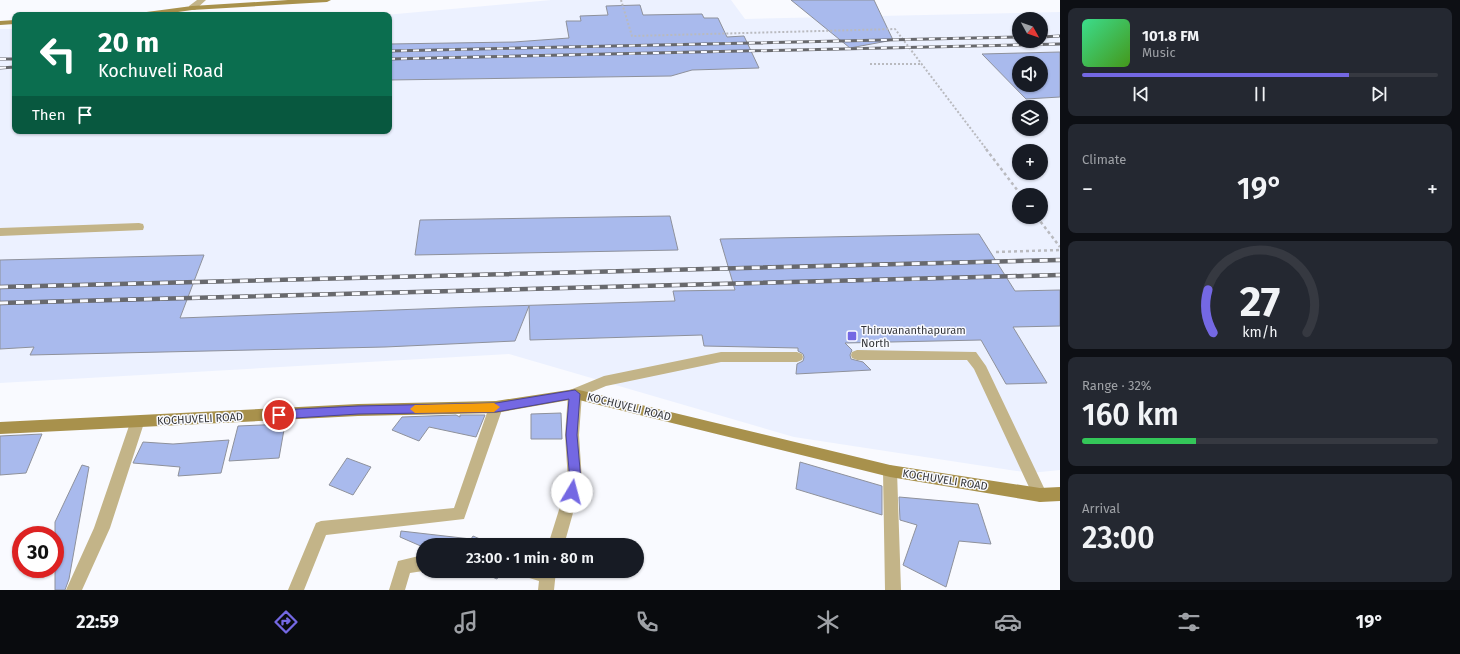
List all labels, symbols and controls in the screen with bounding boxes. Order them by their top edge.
north arrow [1012,12,1048,48]
map controls [1012,12,1048,224]
text: 20 m [98,26,159,59]
text: 101.8 FM [1142,27,1199,45]
icon: left [32,28,84,80]
text: Music [1142,45,1176,60]
button: sound [1012,56,1048,92]
text: Kochuveli Road [98,60,224,82]
icon: previous [1130,83,1152,105]
icon: pause [1249,83,1271,105]
icon: next [1368,83,1390,105]
button: layers [1012,100,1048,136]
icon: arrive [74,104,96,126]
text: Then [32,106,66,124]
button: + [1012,144,1048,180]
text: Climate [1082,152,1126,167]
text: 19° [1237,171,1283,207]
text: − [1082,176,1093,203]
text: + [1427,176,1438,203]
button: − [1012,188,1048,224]
text: 27 [1240,277,1280,327]
place label: Thiruvananthapuram North [861,324,966,350]
text: km/h [1242,324,1278,341]
marker: Thiruvananthapuram North [846,330,858,342]
text: Range · 32% [1082,378,1152,393]
street label: KOCHUVELI ROAD [586,390,672,424]
text: 160 km [1082,397,1179,433]
pin [262,398,296,432]
icon: arrive [268,404,290,426]
street label: KOCHUVELI ROAD [157,410,243,428]
street label: KOCHUVELI ROAD [902,467,988,493]
position arrow [551,471,593,513]
text: Arrival [1082,501,1120,516]
text: 23:00 [1082,520,1155,556]
speed limit sign: 30 [12,526,64,578]
text: 23:00 · 1 min · 80 m [466,549,594,567]
icon: directions [272,608,300,636]
icon: music [452,608,480,636]
icon: phone [633,608,661,636]
icon: climate [814,608,842,636]
icon: car [994,608,1022,636]
icon: filters [1175,608,1203,636]
text: 22:59 [76,611,119,633]
text: 19° [1356,611,1384,633]

